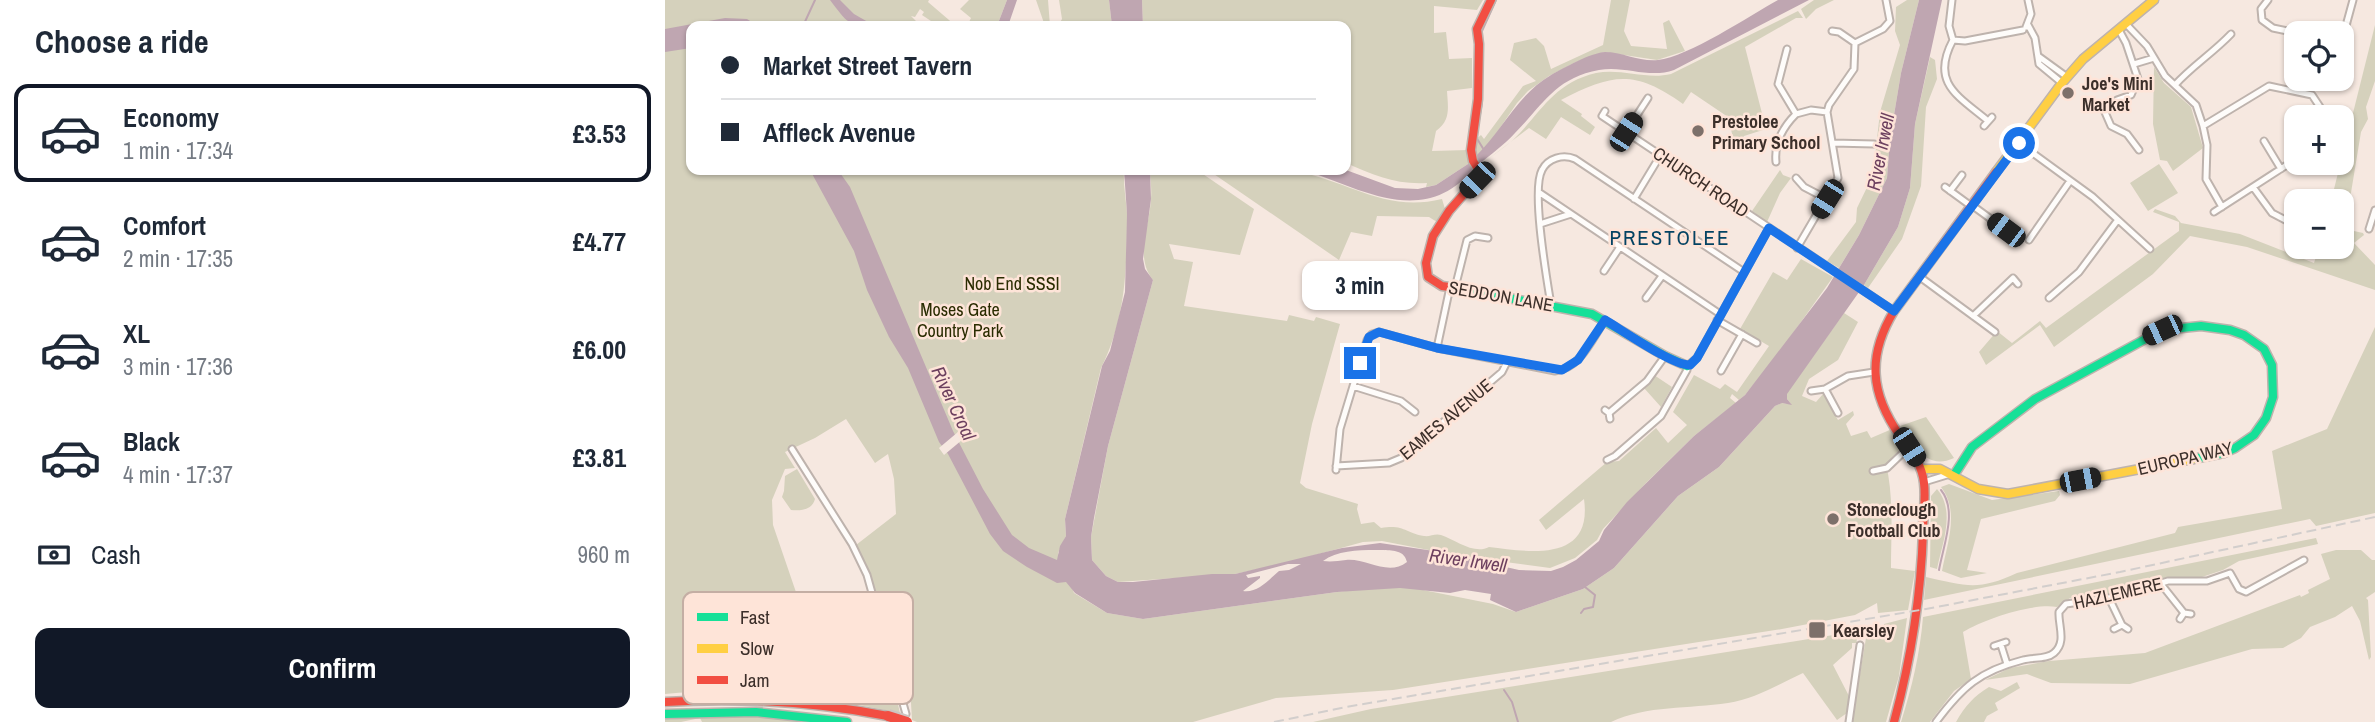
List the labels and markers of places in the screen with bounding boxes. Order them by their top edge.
place label: Joe's Mini Market [2082,71,2153,117]
marker: Joe's Mini Market [2060,85,2076,101]
place label: Prestolee Primary School [1712,109,1820,155]
marker: Prestolee Primary School [1690,123,1706,139]
place label: Stoneclough Football Club [1847,497,1941,543]
marker: Stoneclough Football Club [1825,511,1841,527]
place label: Kearsley [1833,618,1895,643]
marker: Kearsley [1807,620,1827,640]

